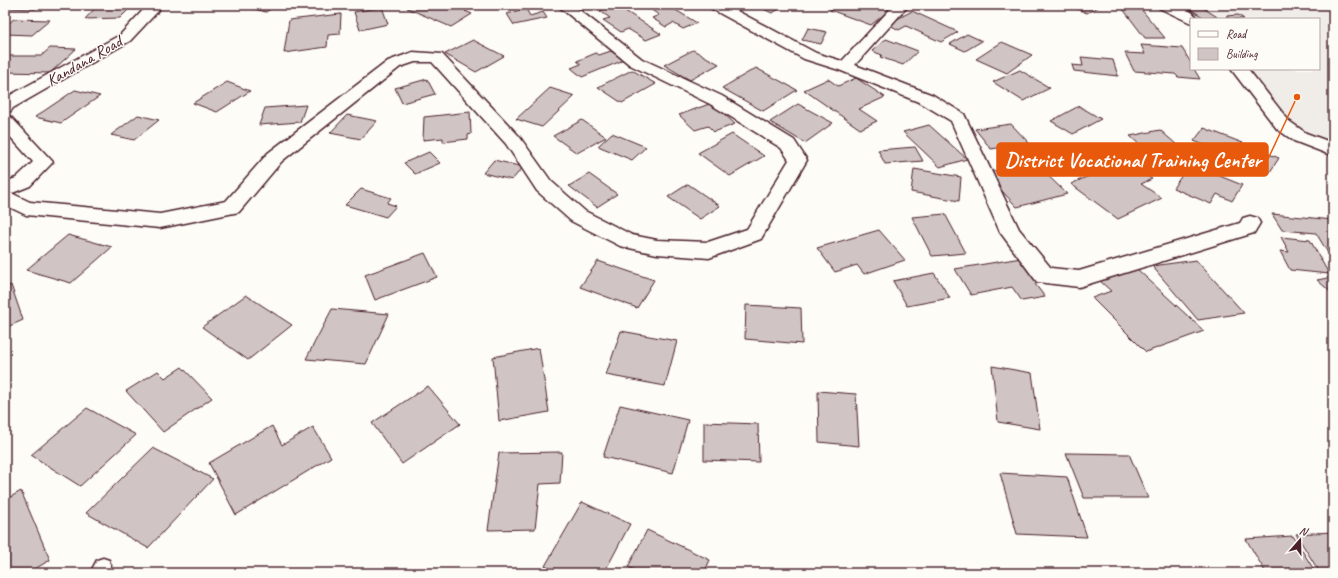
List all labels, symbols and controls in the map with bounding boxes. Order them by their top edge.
legend [1190,18,1320,70]
text: Road [1226,26,1248,42]
street label: Kandana Road [43,30,127,91]
text: Building [1226,46,1258,62]
callout: District Vocational Training Center [997,143,1268,176]
text: District Vocational Training Center [1005,147,1263,173]
north arrow [1280,520,1320,560]
text: N [1298,523,1311,539]

